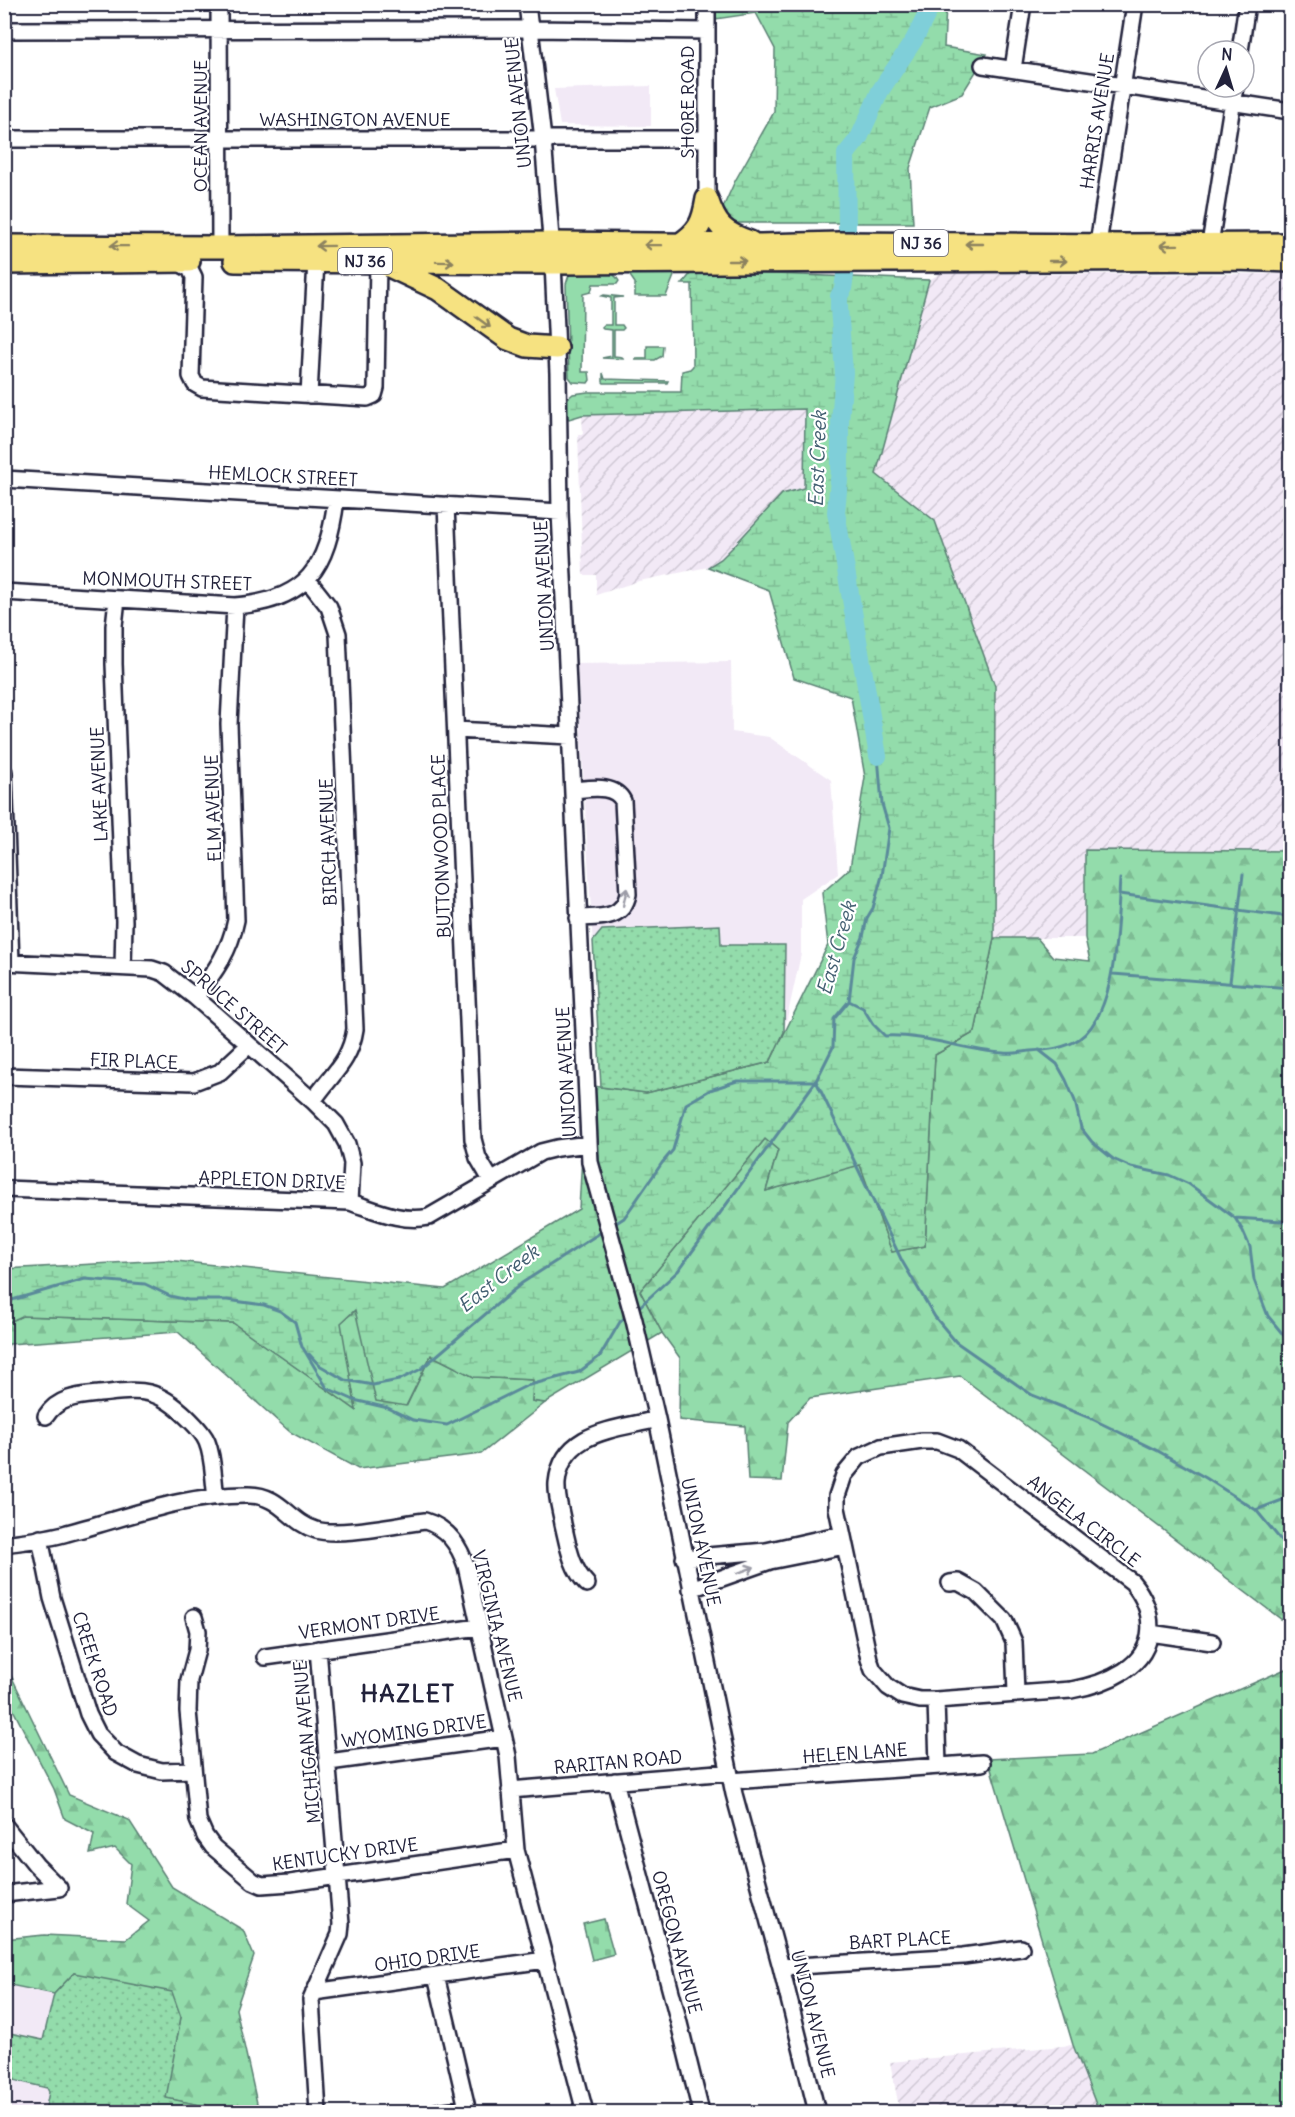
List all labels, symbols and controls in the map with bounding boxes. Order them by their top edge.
street label: UNION AVENUE [500,37,536,169]
north arrow [1196,39,1256,99]
text: N [1221,44,1233,64]
street label: SHORE ROAD [676,46,699,158]
street label: HARRIS AVENUE [1075,51,1119,191]
street label: OCEAN AVENUE [189,60,212,192]
street label: WASHINGTON AVENUE [259,108,451,131]
road number: NJ 36 [894,230,948,256]
one-way arrow [965,238,985,250]
one-way arrow [644,239,664,251]
one-way arrow [1160,239,1180,250]
one-way arrow [110,240,130,252]
one-way arrow [315,240,335,252]
road number: NJ 36 [338,248,392,274]
one-way arrow [727,255,747,267]
one-way arrow [1048,255,1068,267]
one-way arrow [434,256,454,268]
one-way arrow [474,316,490,328]
water label: East Creek [803,409,831,507]
street label: HEMLOCK STREET [208,461,358,491]
street label: UNION AVENUE [529,520,559,652]
street label: MONMOUTH STREET [82,567,252,595]
street label: LAKE AVENUE [85,726,113,842]
street label: BUTTONWOOD PLACE [426,753,456,939]
street label: ELM AVENUE [200,754,226,862]
street label: BIRCH AVENUE [314,778,342,906]
one-way arrow [620,888,631,907]
water label: East Creek [811,897,862,998]
street label: SPRUCE STREET [176,955,292,1059]
street label: UNION AVENUE [551,1006,581,1138]
street label: FIR PLACE [90,1048,178,1074]
street label: APPLETON DRIVE [198,1166,346,1194]
water label: East Creek [453,1238,545,1317]
street label: ANGELA CIRCLE [1023,1470,1145,1572]
street label: UNION AVENUE [676,1476,726,1608]
street label: VIRGINIA AVENUE [467,1548,527,1704]
one-way arrow [736,1563,755,1574]
street label: VERMONT DRIVE [297,1602,441,1644]
street label: CREEK ROAD [67,1608,123,1720]
street label: MICHIGAN AVENUE [288,1659,326,1825]
district label: HAZLET [361,1678,456,1708]
street label: WYOMING DRIVE [340,1709,488,1753]
street label: HELEN LANE [802,1738,908,1768]
street label: RARITAN ROAD [553,1745,683,1779]
street label: KENTUCKY DRIVE [271,1832,419,1876]
street label: OREGON AVENUE [647,1868,707,2016]
street label: BART PLACE [848,1926,952,1954]
street label: OHIO DRIVE [373,1939,481,1977]
street label: UNION AVENUE [786,1948,840,2080]

